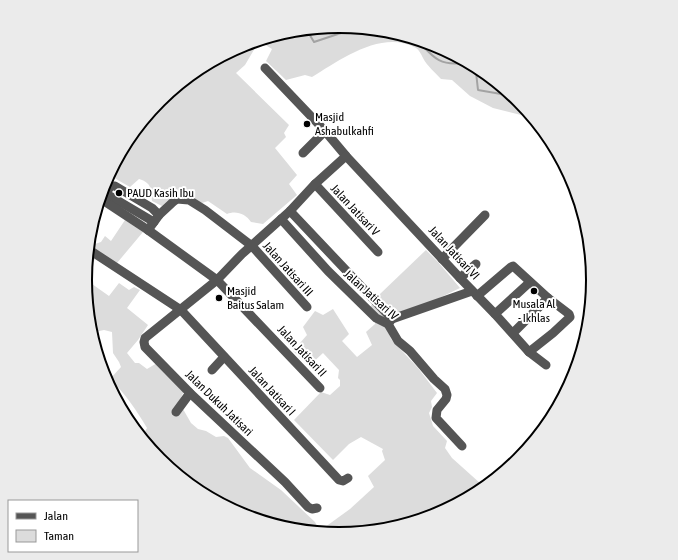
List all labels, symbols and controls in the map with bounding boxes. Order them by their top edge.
place label: Masjid Ashabulkahfi [315,110,374,138]
marker: Masjid Ashabulkahfi [302,119,312,129]
street label: Jalan Jatisari V [328,181,382,239]
place label: PAUD Kasih Ibu [127,186,194,200]
marker: PAUD Kasih Ibu [114,188,124,198]
street label: Jalan Jatisari VI [426,223,482,283]
street label: Jalan Jatisari III [260,239,316,299]
street label: Jalan Jatisari IV [341,267,401,323]
place label: Masjid Baitus Salam [227,284,284,312]
marker: Musala Al - Ikhlas [529,286,539,296]
marker: Masjid Baitus Salam [214,293,224,303]
place label: Musala Al - Ikhlas [512,297,556,325]
street label: Jalan Jatisari II [275,322,329,380]
street label: Jalan Jatisari I [246,364,298,418]
street label: Jalan Dukuh Jatisari [182,367,256,439]
legend [8,500,138,552]
text: Jalan [44,509,68,523]
text: Taman [44,529,74,543]

